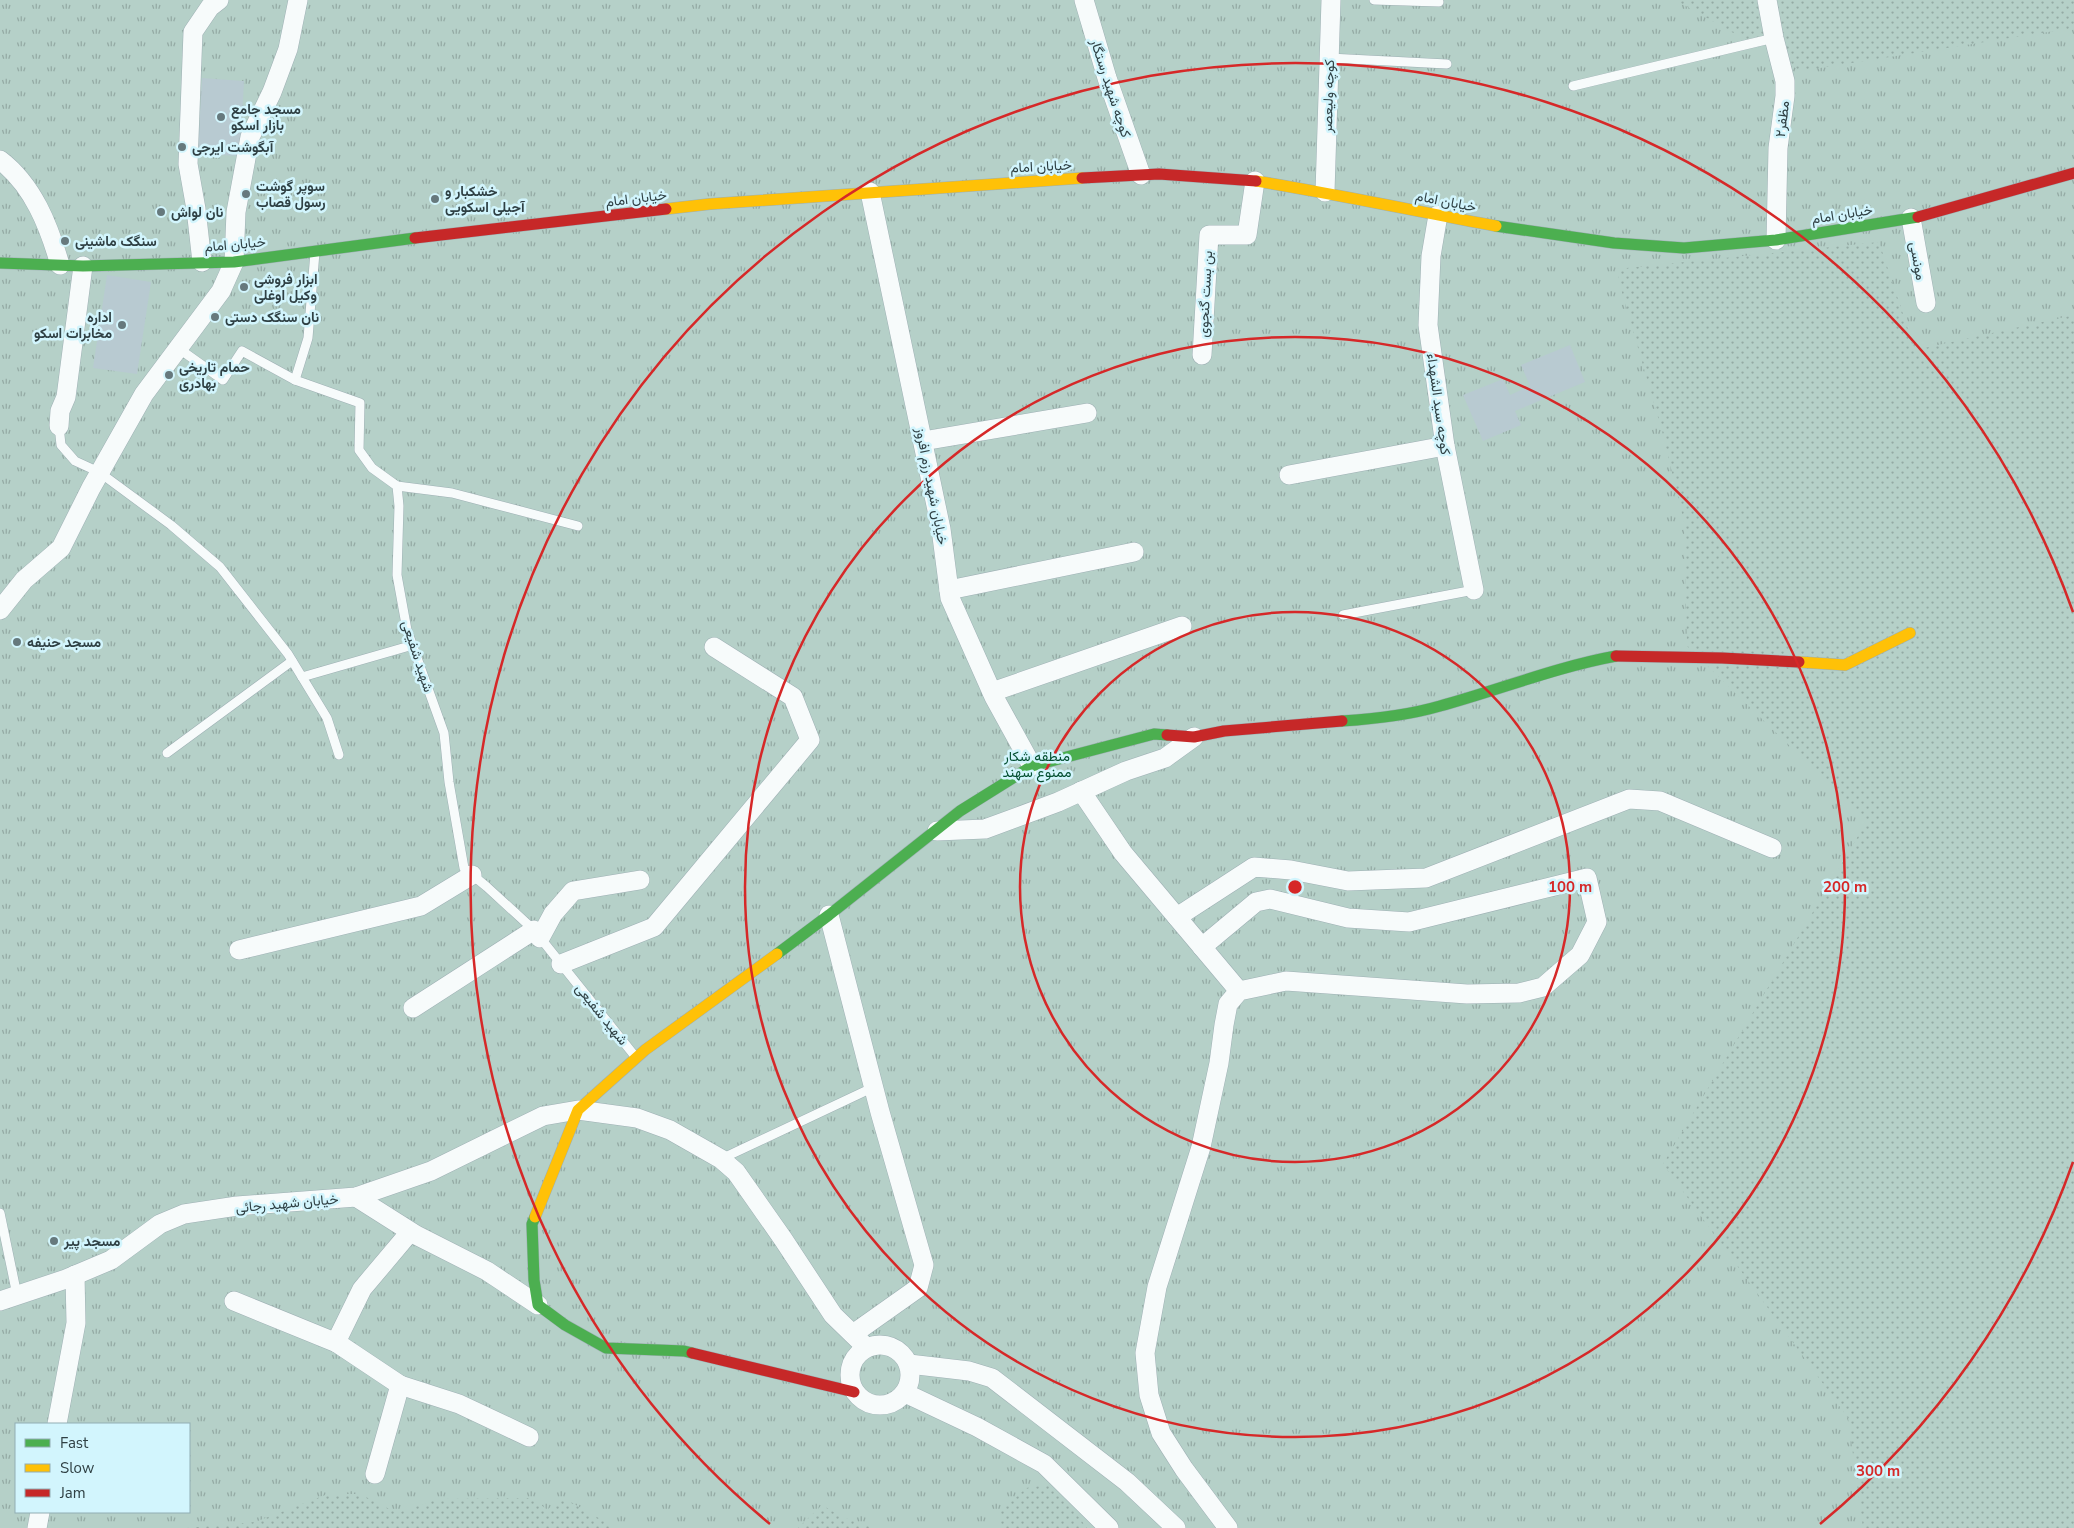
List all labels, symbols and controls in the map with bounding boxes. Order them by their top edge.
street label: کوچه شهید رستگار [1085,36,1135,140]
street label: کوچه ولیعصر [1318,59,1339,134]
place label: مسجد جامع بازار اسکو [231,100,301,135]
street label: مظفر۲ [1771,100,1794,138]
marker: مسجد جامع بازار اسکو [215,111,227,123]
place label: آبگوشت ایرجی [192,138,275,157]
marker: آبگوشت ایرجی [176,141,188,153]
street label: خیابان امام [1010,155,1072,178]
place label: سوپر گوشت رسول قصاب [256,177,326,212]
place label: خشکبار و آجیلی اسکویی [445,182,526,217]
street label: خیابان امام [604,185,668,212]
street label: خیابان امام [1414,186,1478,217]
marker: سوپر گوشت رسول قصاب [240,188,252,200]
marker: خشکبار و آجیلی اسکویی [429,193,441,205]
street label: خیابان امام [1810,200,1874,229]
place label: نان لواش [171,203,224,222]
marker: نان لواش [155,206,167,218]
place label: سنگک ماشینی [75,232,157,251]
street label: خیابان امام [203,232,267,257]
marker: سنگک ماشینی [59,235,71,247]
street label: مونسی [1905,240,1930,282]
street label: بن بست گنجوی [1194,250,1217,338]
place label: ابزار فروشی وکیل اوغلی [254,270,318,305]
marker: ابزار فروشی وکیل اوغلی [238,281,250,293]
place label: اداره مخابرات اسکو [34,308,112,343]
place label: نان سنگک دستی [225,308,319,327]
marker: نان سنگک دستی [209,311,221,323]
marker: اداره مخابرات اسکو [116,319,128,331]
street label: کوچه سید الشهداء [1422,352,1455,456]
place label: حمام تاریخی بهادری [179,358,250,393]
marker: حمام تاریخی بهادری [163,369,175,381]
street label: خیابان شهید رزم افروز [911,425,952,546]
street label: شهید شفیعی [397,618,438,694]
place label: مسجد حنیفه [27,633,101,652]
marker: مسجد حنیفه [11,636,23,648]
park label: منطقه شکار ممنوع سهند [1003,747,1071,783]
text: 100 m [1548,877,1592,897]
text: 200 m [1823,877,1867,897]
centre of rings [1286,878,1304,896]
street label: شهید شفیعی [571,979,632,1049]
street label: خیابان شهید رجائی [235,1190,339,1217]
place label: مسجد پیر [63,1232,121,1251]
marker: مسجد پیر [48,1235,60,1247]
legend [15,1423,190,1513]
text: Fast [60,1433,89,1453]
text: Slow [60,1458,95,1478]
text: 300 m [1856,1461,1900,1481]
text: Jam [59,1483,86,1503]

